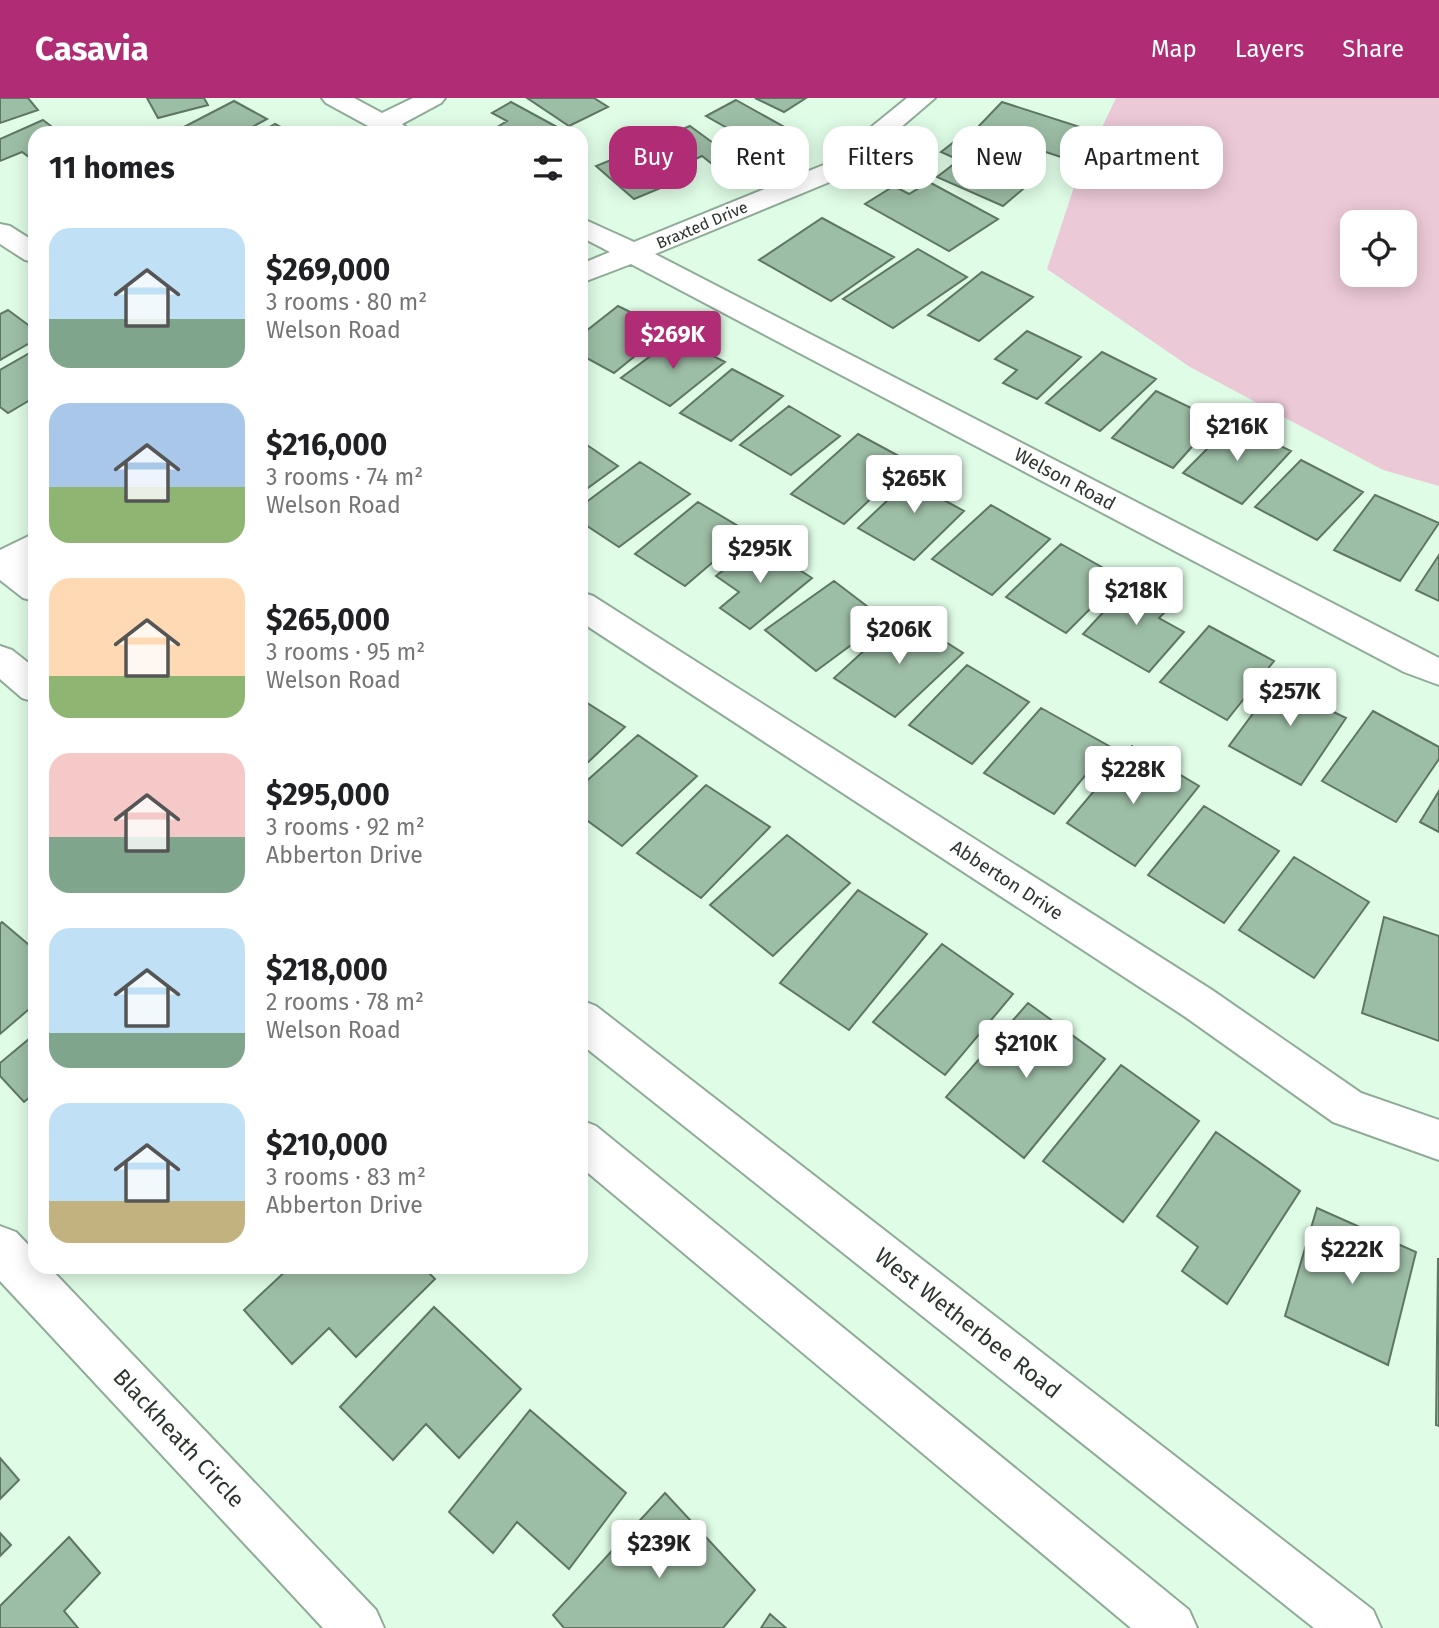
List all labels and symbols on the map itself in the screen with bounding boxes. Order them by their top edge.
street label: Braxted Drive [653,197,751,253]
pin: $269K [624,312,722,371]
pin: $216K [1188,404,1286,463]
street label: Welson Road [1010,443,1120,515]
pin: $265K [865,456,963,515]
pin: $295K [711,526,809,585]
pin: $218K [1087,568,1185,627]
pin: $206K [850,606,948,666]
pin: $257K [1241,668,1339,728]
pin: $228K [1084,746,1182,806]
street label: Abberton Drive [946,835,1068,925]
pin: $210K [977,1020,1075,1080]
pin: $222K [1303,1226,1401,1286]
street label: West Wetherbee Road [869,1242,1067,1404]
street label: Blackheath Circle [107,1363,251,1513]
pin: $239K [610,1520,708,1580]

